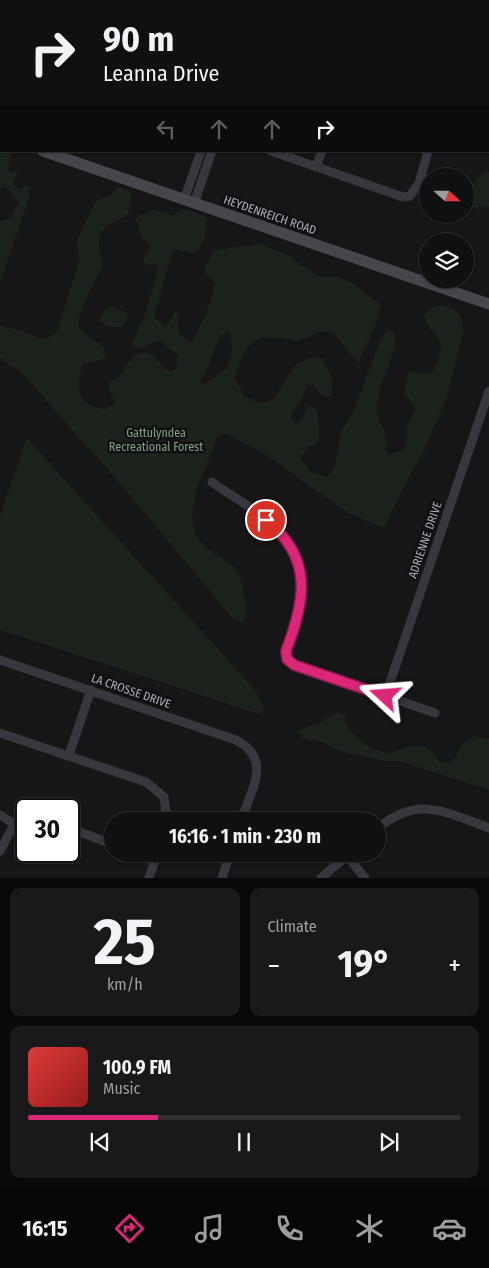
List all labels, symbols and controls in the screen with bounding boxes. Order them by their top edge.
text: 90 m [103,18,174,60]
icon: right [20,20,85,85]
text: Leanna Drive [103,60,219,87]
icon: left [152,115,180,143]
icon: ahead [205,115,233,143]
icon: ahead [258,115,286,143]
icon: right [311,115,339,143]
north arrow [419,168,474,222]
map controls [419,168,474,288]
street label: HEYDENREICH ROAD [222,193,318,237]
button: layers [419,233,474,288]
park label: Gattulyndea Recreational Forest [109,426,203,454]
pin [245,499,287,541]
street label: ADRIENNE DRIVE [405,500,445,580]
icon: arrive [252,506,280,534]
position arrow [358,669,410,721]
street label: LA CROSSE DRIVE [89,671,173,711]
speed limit sign: 30 [15,798,80,863]
text: 16:16 · 1 min · 230 m [169,825,321,848]
text: 25 [94,903,156,981]
text: Climate [268,917,317,936]
text: 19° [337,941,391,987]
text: − [268,949,280,982]
text: + [448,949,461,982]
text: km/h [107,975,143,994]
text: 100.9 FM [103,1056,171,1079]
text: Music [103,1079,140,1098]
icon: previous [86,1128,114,1156]
icon: pause [230,1128,258,1156]
icon: next [375,1128,403,1156]
icon: directions [112,1211,147,1246]
icon: music [192,1211,227,1246]
icon: phone [272,1211,307,1246]
icon: climate [352,1211,387,1246]
icon: car [432,1211,467,1246]
text: 16:15 [22,1215,68,1242]

